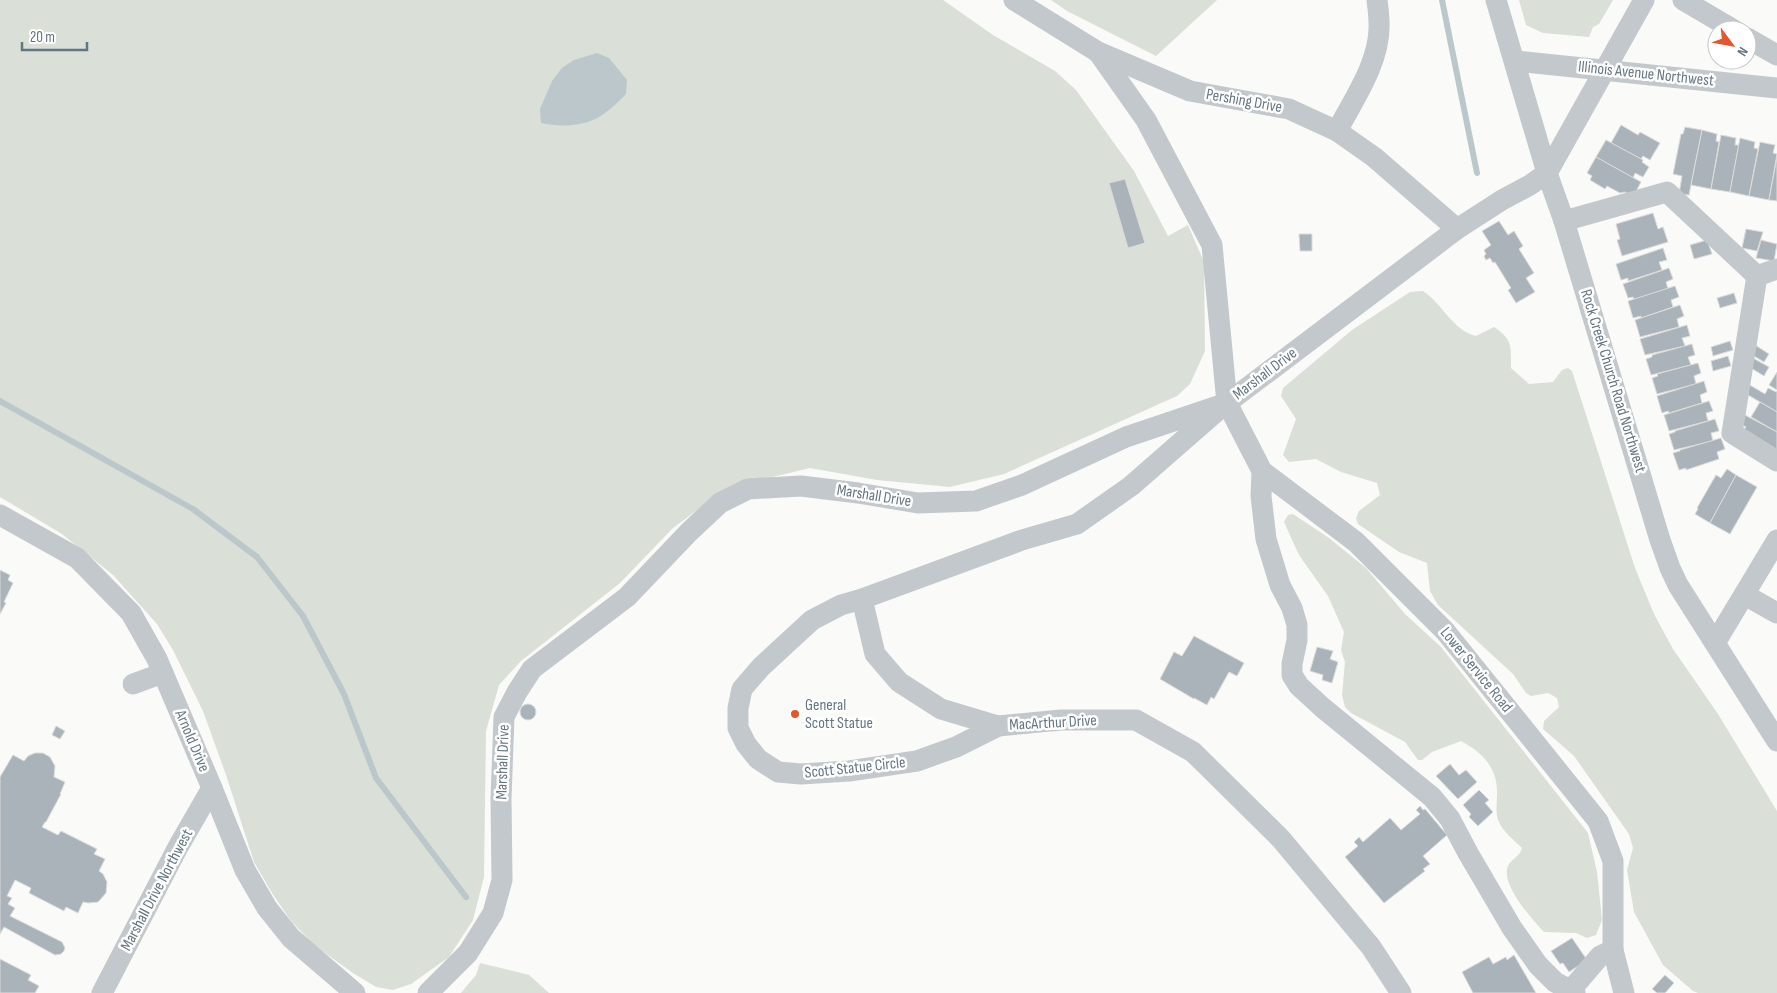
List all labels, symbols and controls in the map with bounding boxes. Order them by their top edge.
scale bar [22,20,88,52]
north arrow [1707,20,1757,70]
text: 20 m [30,28,55,47]
text: N [1733,44,1752,59]
street label: Illinois Avenue Northwest [1577,57,1715,91]
street label: Pershing Drive [1205,85,1283,117]
street label: Rock Creek Church Road Northwest [1576,287,1650,475]
street label: Marshall Drive [1229,344,1301,404]
street label: Marshall Drive [835,481,913,511]
street label: Lower Service Road [1436,624,1516,716]
place label: General Scott Statue [805,696,873,733]
street label: Arnold Drive [170,706,214,775]
marker: General Scott Statue [789,708,801,720]
street label: MacArthur Drive [1009,711,1097,735]
street label: Marshall Drive [492,724,514,800]
street label: Scott Statue Circle [804,753,906,783]
street label: Marshall Drive Northwest [117,826,197,954]

